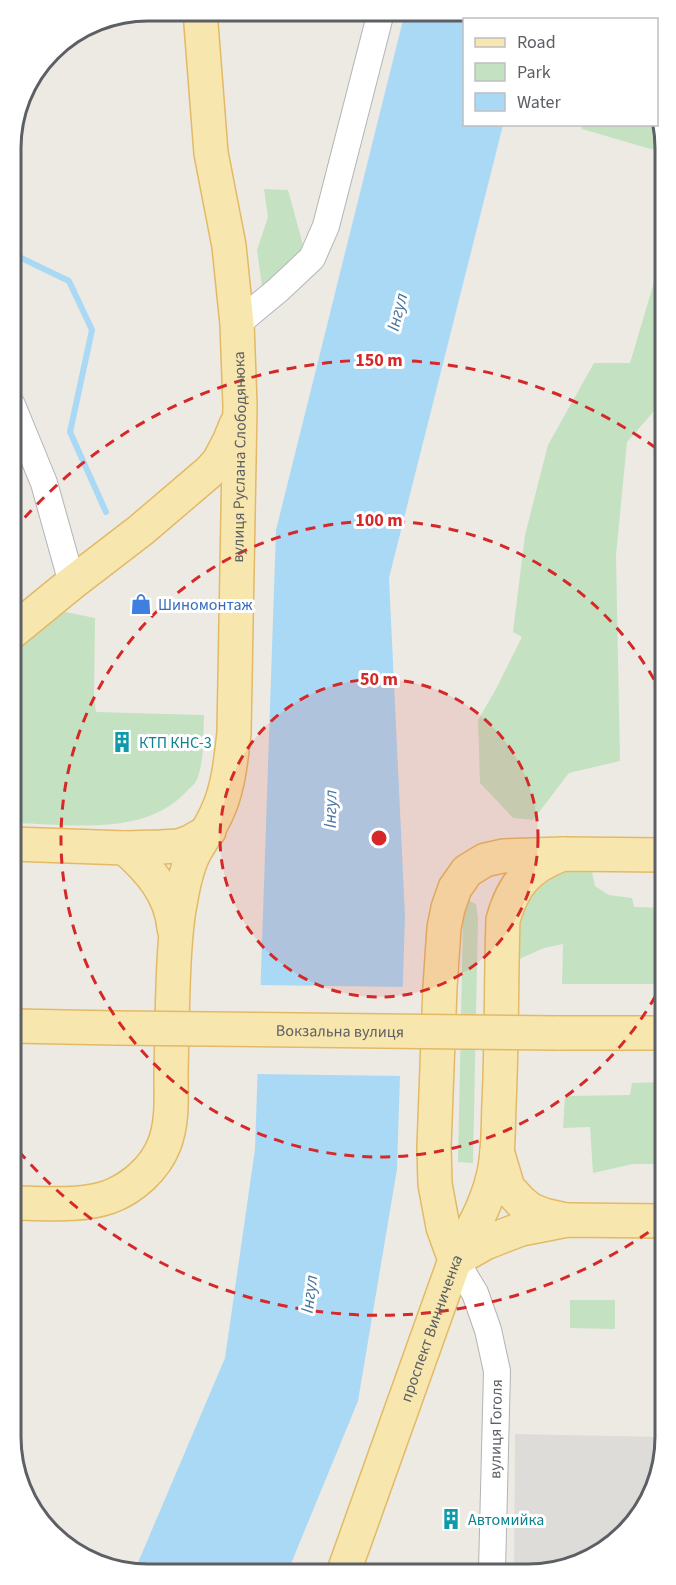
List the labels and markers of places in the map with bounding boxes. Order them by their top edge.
shop icon: Шиномонтаж [129,592,153,616]
place label: Шиномонтаж [158,594,253,616]
building icon: КТП КНС-3 [110,730,134,754]
place label: КТП КНС-3 [139,732,212,754]
centre of rings [369,828,389,848]
building icon: Автомийка [439,1507,463,1531]
place label: Автомийка [468,1509,544,1531]

